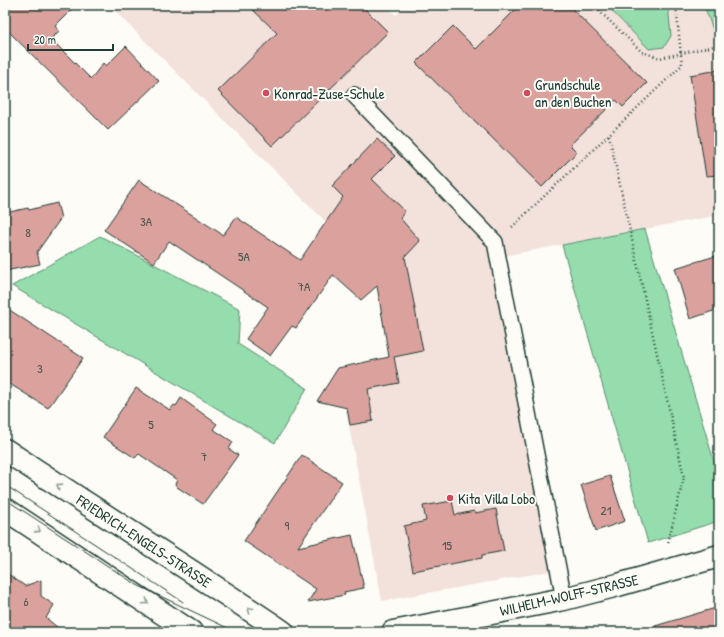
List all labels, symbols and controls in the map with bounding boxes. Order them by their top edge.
scale bar [28,26,113,52]
text: 20 m [34,31,56,48]
place label: Grundschule an den Buchen [535,74,612,112]
place label: Konrad-Zuse-Schule [274,83,385,104]
marker: Konrad-Zuse-Schule [261,88,271,98]
marker: Grundschule an den Buchen [522,88,532,98]
house number: 3A [140,212,153,230]
house number: 8 [25,223,31,241]
house number: 5A [238,247,251,265]
house number: 7A [298,277,311,295]
house number: 3 [37,359,43,377]
house number: 5 [148,415,154,433]
house number: 7 [201,447,207,465]
one-way arrow [57,484,64,491]
place label: Kita Villa Lobo [458,488,535,509]
street label: FRIEDRICH-ENGELS-STRASSE [72,489,216,593]
marker: Kita Villa Lobo [445,493,455,503]
house number: 21 [601,501,612,519]
house number: 9 [285,516,290,534]
one-way arrow [34,525,41,533]
house number: 15 [442,536,453,554]
street label: WILHELM-WOLFF-STRASSE [498,569,641,621]
house number: 6 [23,592,29,610]
one-way arrow [142,597,149,605]
one-way arrow [248,608,255,615]

